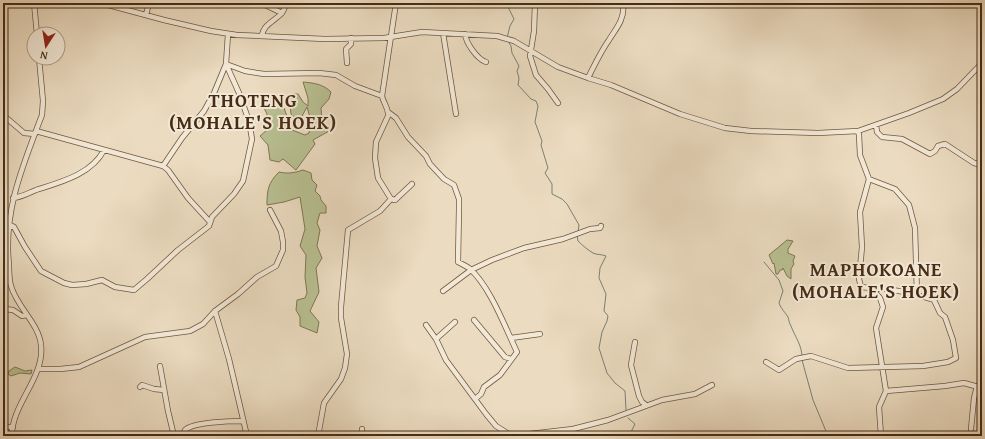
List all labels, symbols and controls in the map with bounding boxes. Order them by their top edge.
north arrow [26,26,66,66]
text: N [38,47,49,64]
district label: THOTENG (MOHALE'S HOEK) [169,86,337,136]
district label: MAPHOKOANE (MOHALE'S HOEK) [792,255,960,305]

